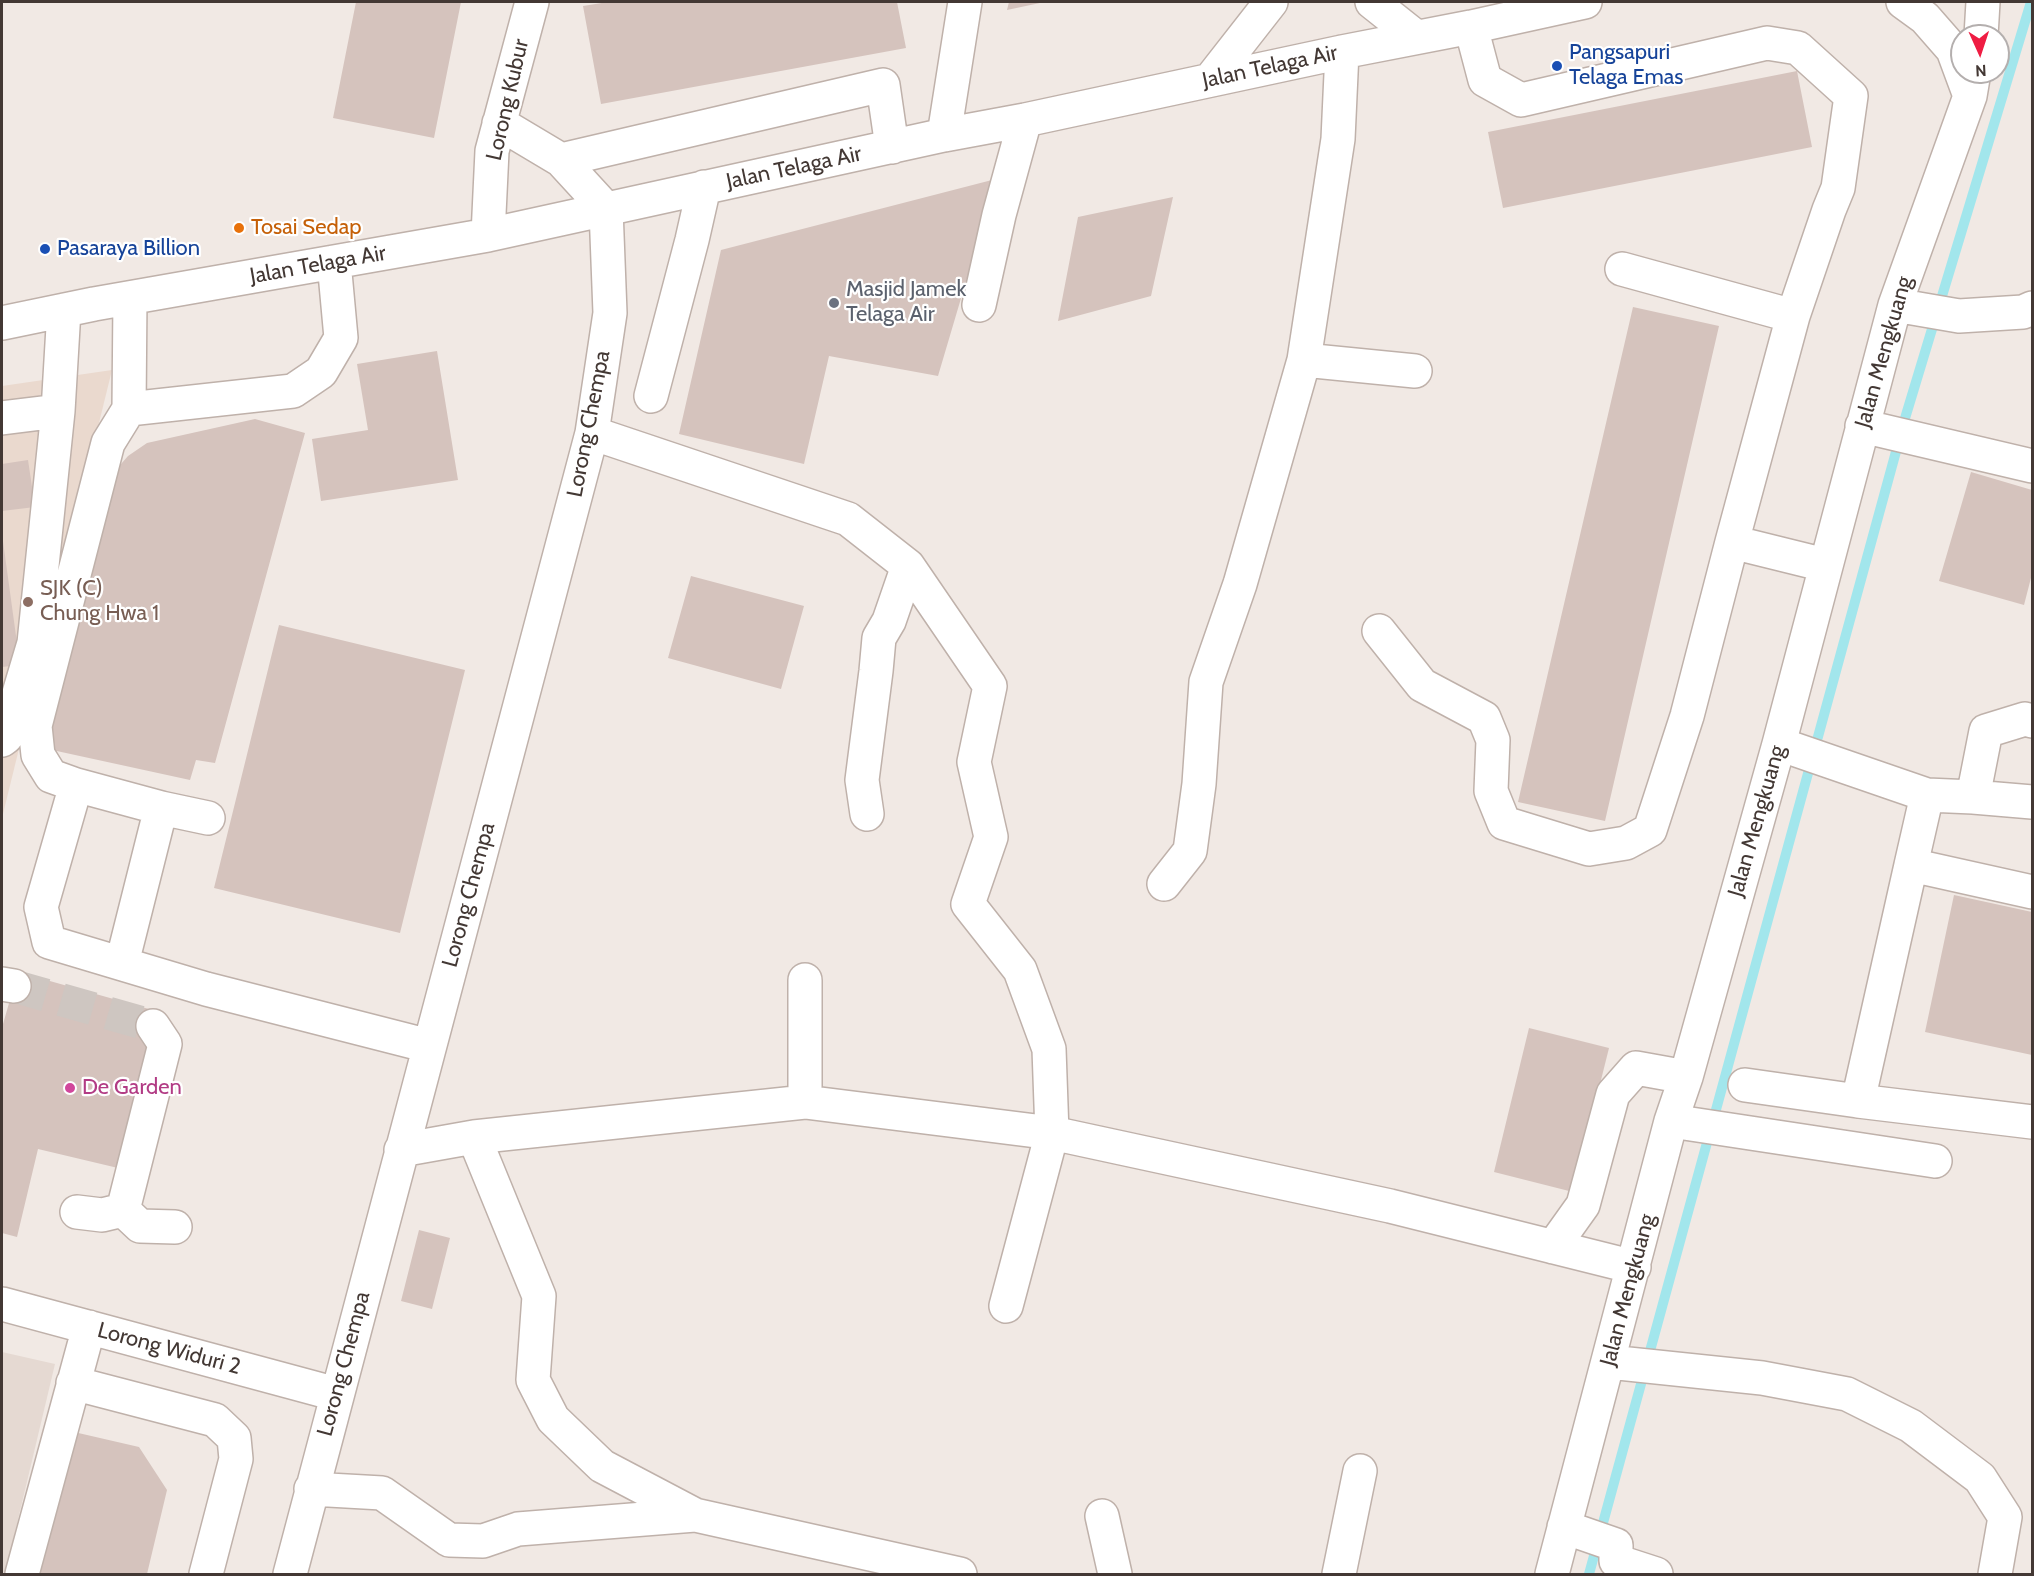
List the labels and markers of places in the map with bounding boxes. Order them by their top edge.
place label: Pangsapuri Telaga Emas [1569,40,1683,92]
marker: Pangsapuri Telaga Emas [1550,59,1564,73]
place label: Tosai Sedap [251,215,362,241]
marker: Tosai Sedap [232,221,246,235]
place label: Pasaraya Billion [57,236,200,262]
marker: Pasaraya Billion [38,242,52,256]
place label: Masjid Jamek Telaga Air [846,277,966,328]
marker: Masjid Jamek Telaga Air [827,296,841,310]
place label: SJK (C) Chung Hwa 1 [40,576,159,628]
marker: SJK (C) Chung Hwa 1 [21,595,35,609]
place label: De Garden [82,1075,182,1101]
marker: De Garden [63,1081,77,1095]

